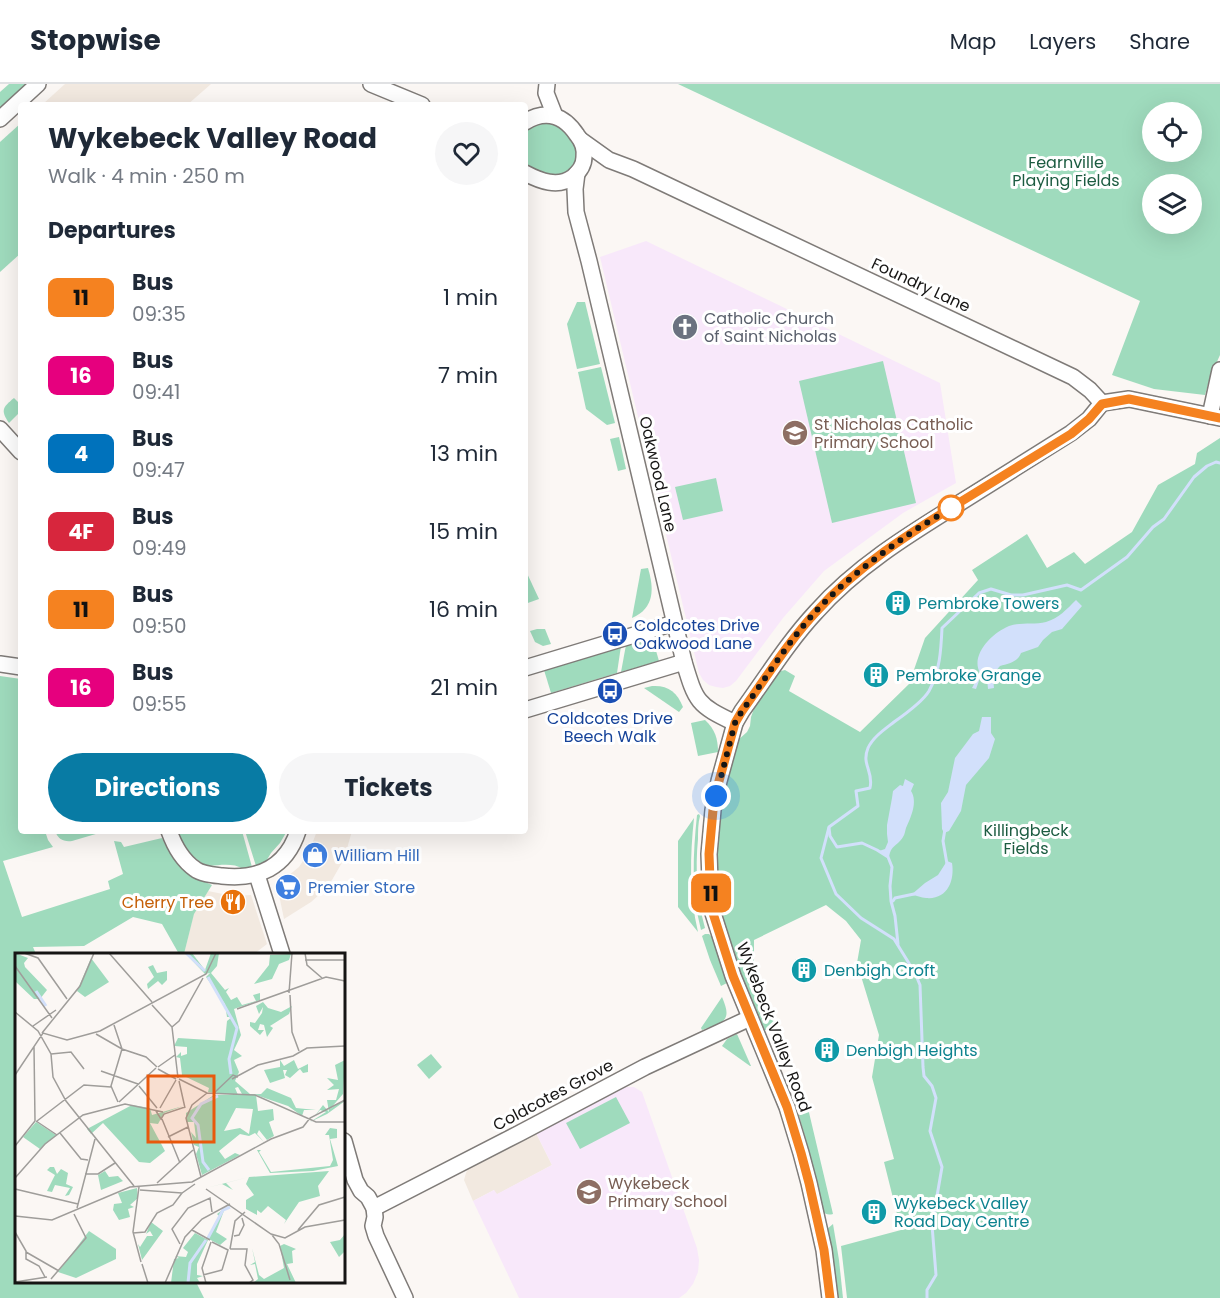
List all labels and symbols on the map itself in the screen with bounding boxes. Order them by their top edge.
park label: Fearnville Playing Fields [1012,151,1120,192]
street label: Foundry Lane [868,252,974,318]
place label: Catholic Church of Saint Nicholas [704,307,837,348]
church icon: Catholic Church of Saint Nicholas [670,312,700,342]
place label: St Nicholas Catholic Primary School [814,413,974,454]
street label: Oakwood Lane [633,414,683,534]
school or university icon: St Nicholas Catholic Primary School [780,418,810,448]
unlabelled marker [938,495,964,521]
building icon: Pembroke Towers [883,588,913,618]
place label: Pembroke Towers [918,592,1059,615]
place label: Coldcotes Drive Oakwood Lane [634,614,760,655]
bus stop icon: Coldcotes Drive Oakwood Lane [600,619,630,649]
building icon: Pembroke Grange [861,660,891,690]
place label: Pembroke Grange [896,664,1041,687]
bus stop icon: Coldcotes Drive Beech Walk [595,676,625,706]
place label: Coldcotes Drive Beech Walk [547,707,673,748]
your location [701,781,731,811]
park label: Killingbeck Fields [983,819,1069,860]
shop icon: William Hill [300,840,330,870]
place label: William Hill [334,844,420,867]
supermarket icon: Premier Store [273,872,303,902]
line badge: 11 [684,874,738,912]
place label: Premier Store [308,876,415,899]
restaurant icon: Cherry Tree [218,887,248,917]
place label: Cherry Tree [122,891,214,914]
street label: Wykebeck Valley Road [731,939,817,1115]
inset map [15,953,345,1283]
building icon: Denbigh Croft [789,955,819,985]
place label: Denbigh Croft [824,959,935,982]
building icon: Denbigh Heights [812,1035,842,1065]
place label: Denbigh Heights [846,1039,978,1062]
street label: Coldcotes Grove [489,1054,617,1136]
place label: Wykebeck Primary School [608,1172,727,1213]
school or university icon: Wykebeck Primary School [574,1177,604,1207]
place label: Wykebeck Valley Road Day Centre [894,1192,1030,1233]
building icon: Wykebeck Valley Road Day Centre [859,1197,889,1227]

